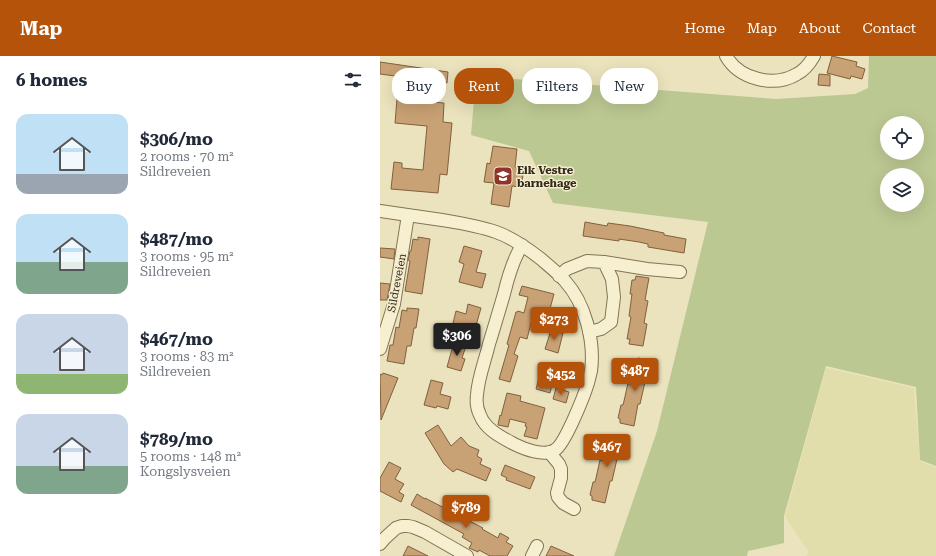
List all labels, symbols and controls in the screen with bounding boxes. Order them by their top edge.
text: Map [20,17,62,40]
text: Home [684,20,725,36]
text: Map [747,20,777,36]
text: About [799,20,841,36]
text: Contact [863,20,916,36]
chip: Buy [392,68,446,104]
chip: Rent [454,68,514,104]
chip: Filters [522,68,592,104]
chip: New [600,68,658,104]
icon: filters [342,69,364,91]
text: 6 homes [16,70,87,90]
map controls [880,116,924,212]
button: locate [880,116,924,160]
text: $306/mo [140,129,213,149]
icon: home [48,130,96,178]
text: 2 rooms · 70 m² [140,149,234,164]
text: Sildreveien [140,164,211,179]
place label: Eik Vestre barnehage [517,164,577,190]
school or university icon: Eik Vestre barnehage [492,165,514,187]
button: layers [880,168,924,212]
text: $487/mo [140,229,213,249]
icon: home [48,230,96,278]
text: 3 rooms · 95 m² [140,249,234,264]
street label: Sildreveien [385,252,409,314]
text: Sildreveien [140,264,211,279]
pin: $273 [530,307,578,341]
text: $273 [539,312,569,327]
pin: $306 [433,323,481,357]
text: $306 [442,328,472,343]
text: $467/mo [140,329,213,349]
icon: home [48,330,96,378]
text: 3 rooms · 83 m² [140,349,234,364]
pin: $487 [611,358,659,392]
pin: $452 [537,362,585,396]
text: $487 [620,363,650,378]
text: Sildreveien [140,364,211,379]
text: $452 [546,367,576,382]
text: $789/mo [140,429,213,449]
icon: home [48,430,96,478]
pin: $467 [583,434,631,468]
text: $467 [592,439,622,454]
text: 5 rooms · 148 m² [140,449,241,464]
text: Kongslysveien [140,464,231,479]
pin: $789 [442,495,490,529]
text: $789 [451,500,481,515]

